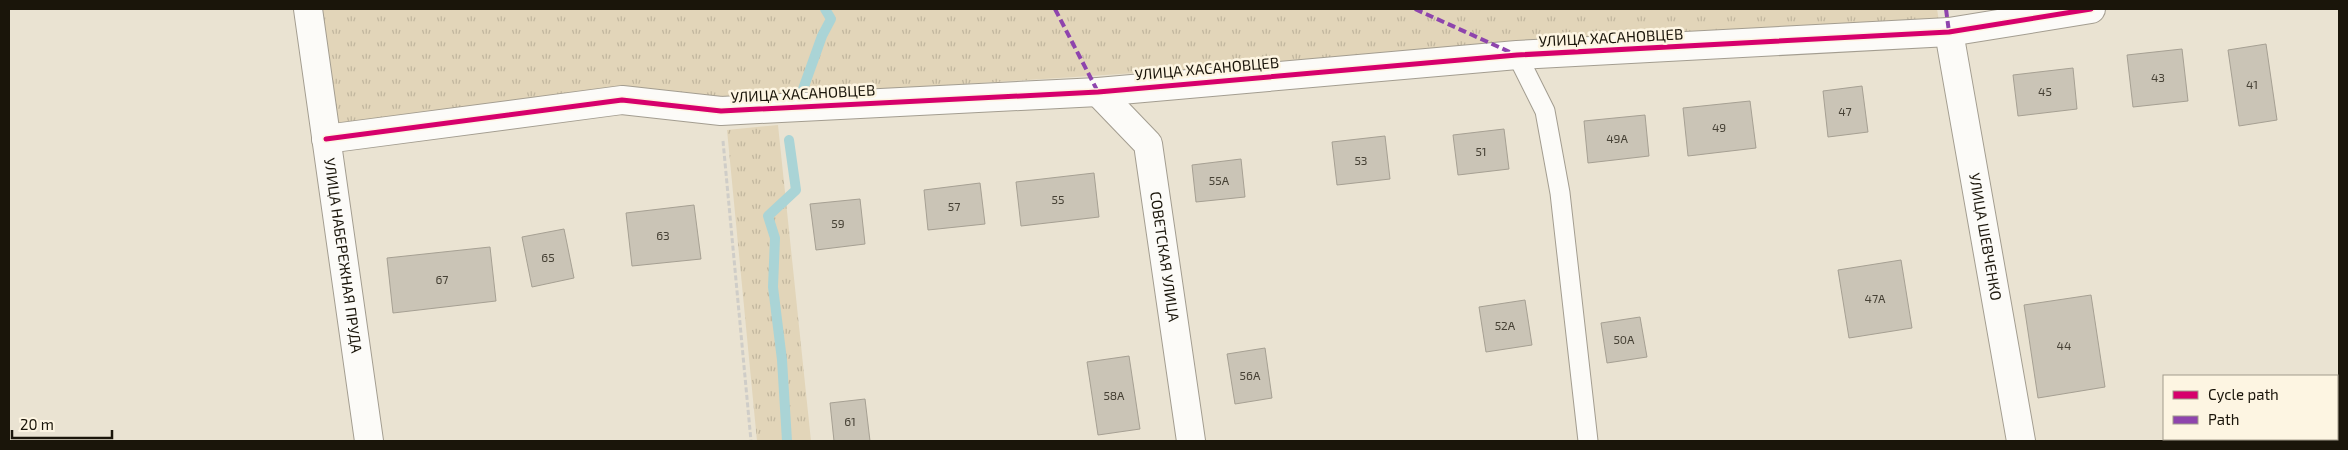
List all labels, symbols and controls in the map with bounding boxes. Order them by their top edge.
street label: УЛИЦА ХАСАНОВЦЕВ [1538,24,1684,50]
street label: УЛИЦА ХАСАНОВЦЕВ [1134,53,1280,83]
house number: 43 [2151,70,2165,84]
house number: 41 [2246,77,2258,91]
street label: УЛИЦА ХАСАНОВЦЕВ [730,80,876,106]
house number: 45 [2038,84,2052,98]
house number: 47 [1838,104,1852,118]
house number: 49 [1712,120,1726,134]
house number: 49А [1606,131,1628,145]
house number: 51 [1475,144,1487,158]
house number: 53 [1354,153,1368,167]
street label: УЛИЦА НАБЕРЕЖНАЯ ПРУДА [321,157,367,355]
street label: УЛИЦА ШЕВЧЕНКО [1966,171,2006,302]
house number: 55А [1209,173,1230,187]
street label: СОВЕТСКАЯ УЛИЦА [1147,190,1184,324]
house number: 55 [1052,192,1064,206]
house number: 57 [948,199,960,213]
house number: 59 [831,216,845,230]
house number: 63 [656,228,670,242]
house number: 65 [541,250,555,264]
house number: 67 [435,272,449,286]
house number: 47А [1865,291,1886,305]
house number: 52А [1495,318,1516,332]
house number: 50А [1613,332,1635,346]
house number: 44 [2057,338,2071,352]
house number: 56А [1240,368,1261,382]
legend [2163,375,2338,440]
text: Cycle path [2208,385,2279,403]
house number: 58А [1103,388,1125,402]
scale bar [12,408,112,440]
text: Path [2208,410,2239,428]
house number: 61 [844,414,856,428]
text: 20 m [20,415,54,433]

